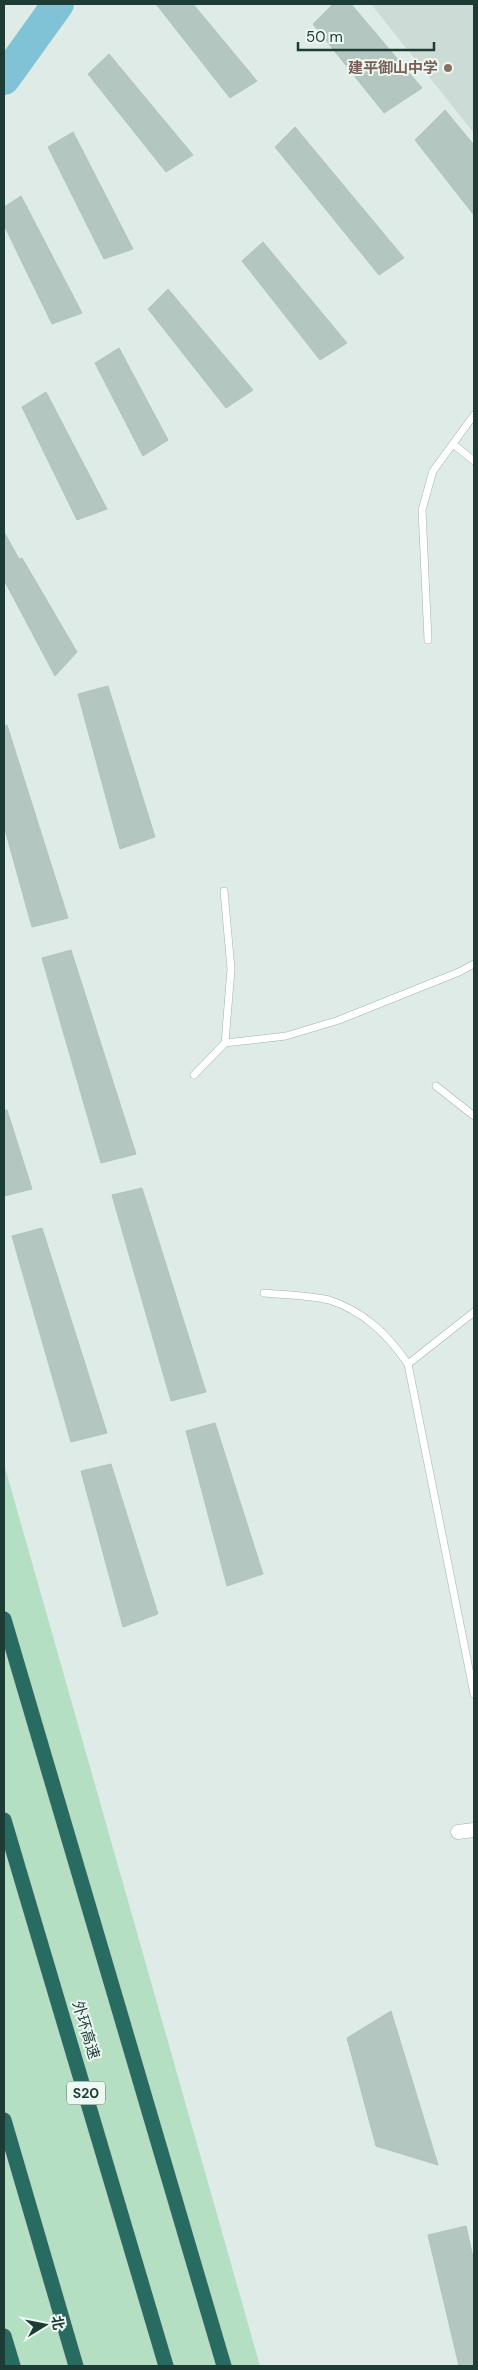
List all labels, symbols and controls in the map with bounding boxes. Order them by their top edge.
scale bar [298,20,434,52]
text: 50 m [306,27,343,47]
place label: 建平御山中学 [348,58,438,78]
marker: 建平御山中学 [442,62,454,74]
street label: 外环高速 [68,1998,104,2062]
road number: S20 [67,2082,105,2104]
north arrow [20,2300,70,2350]
text: 北 [48,2314,68,2331]

